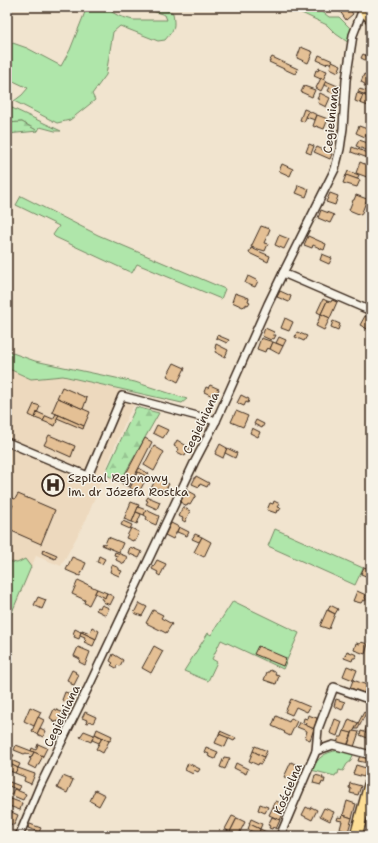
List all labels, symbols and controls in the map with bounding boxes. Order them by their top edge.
street label: Cegielniana [320,85,343,154]
street label: Cegielniana [179,389,223,457]
place label: Szpital Rejonowy im. dr Józefa Rostka [68,470,189,500]
hospital icon: Szpital Rejonowy im. dr Józefa Rostka [40,472,66,498]
street label: Cegielniana [40,682,84,750]
street label: Kościelna [270,761,306,817]

